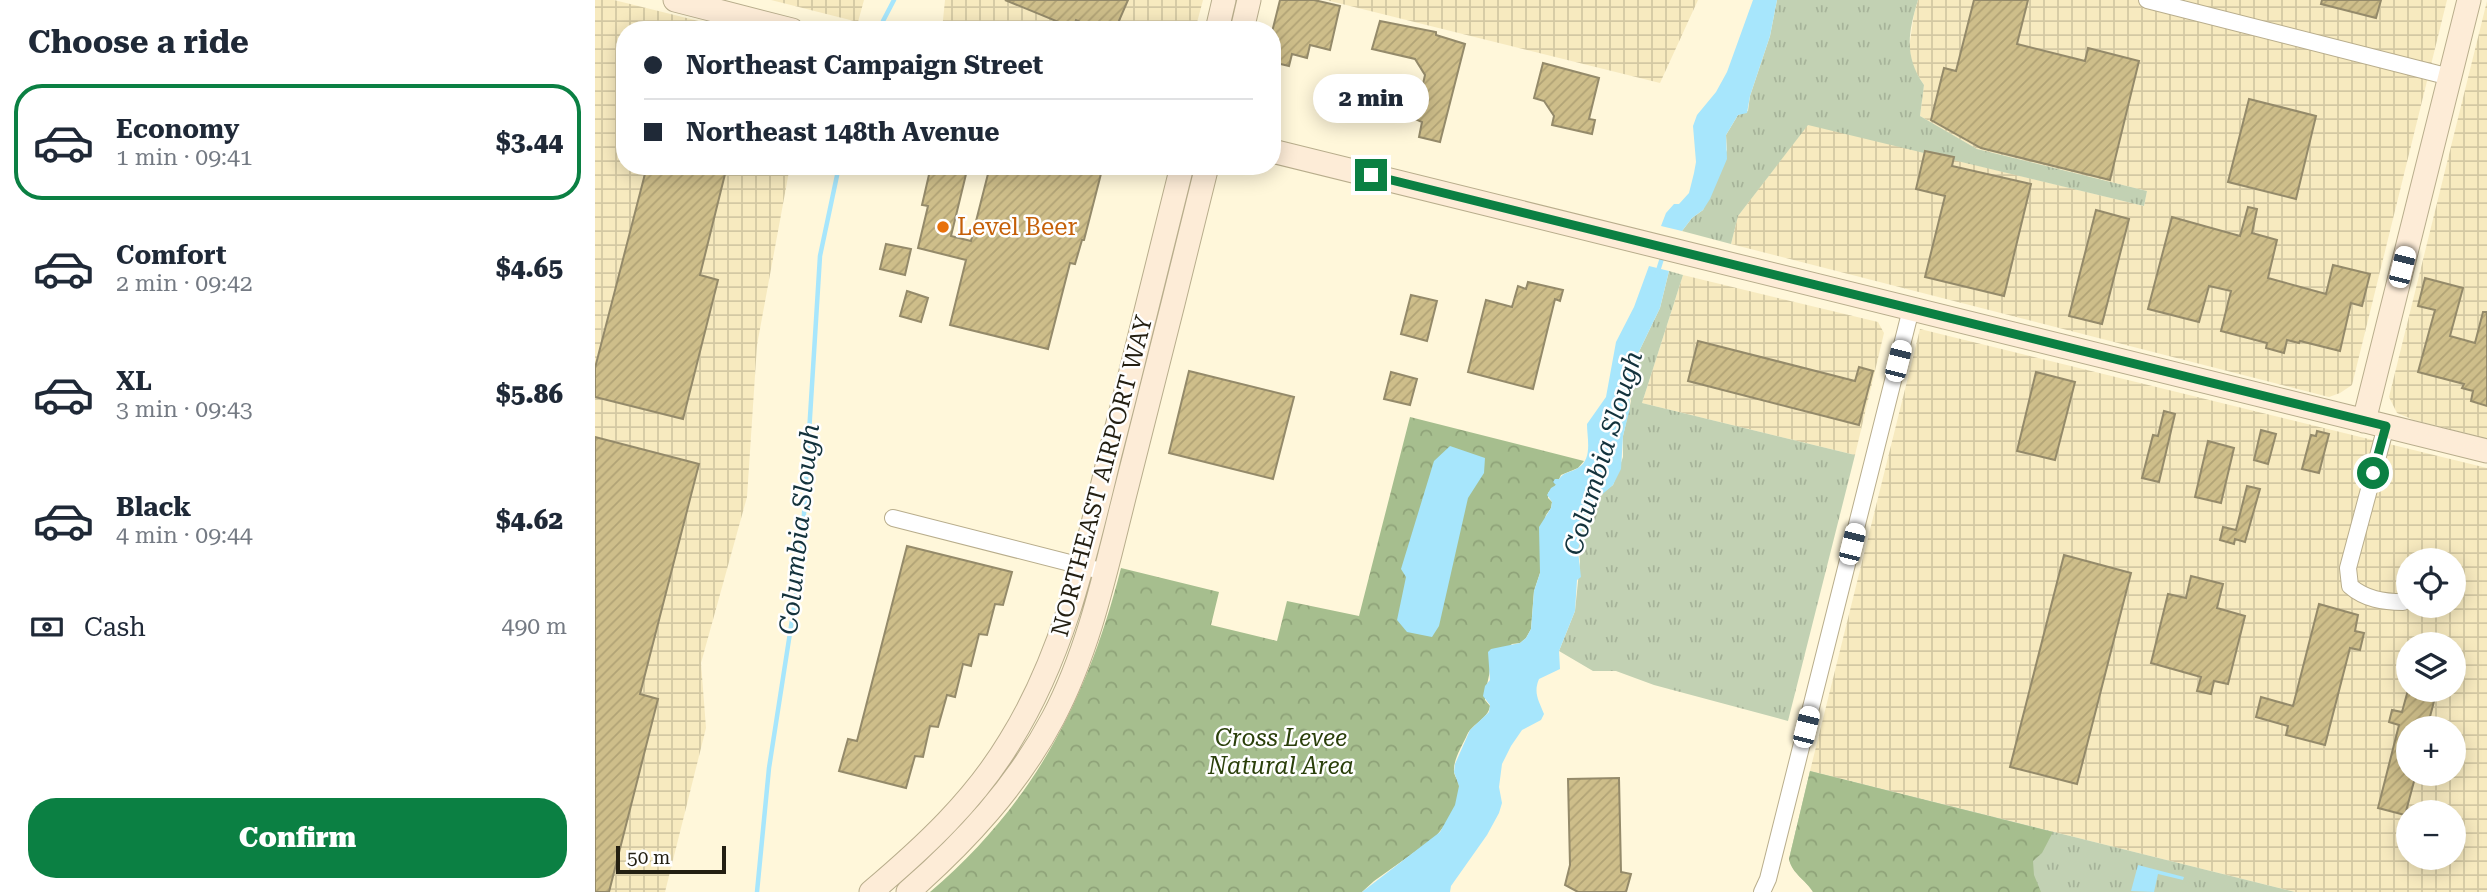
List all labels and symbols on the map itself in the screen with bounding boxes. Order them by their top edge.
callout: 2 min [1313,74,1429,122]
route end [1355,159,1387,191]
place label: Level Beer [957,213,1077,241]
marker: Level Beer [935,219,951,235]
car [2387,244,2418,290]
street label: NORTHEAST AIRPORT WAY [1046,312,1159,639]
car [1883,338,1914,384]
water label: Columbia Slough [1558,347,1648,559]
water label: Columbia Slough [773,422,825,636]
route start [2357,457,2389,489]
car [1837,521,1868,567]
car [1791,704,1822,750]
park label: Cross Levee Natural Area [1207,724,1354,780]
scale bar [616,843,726,875]

